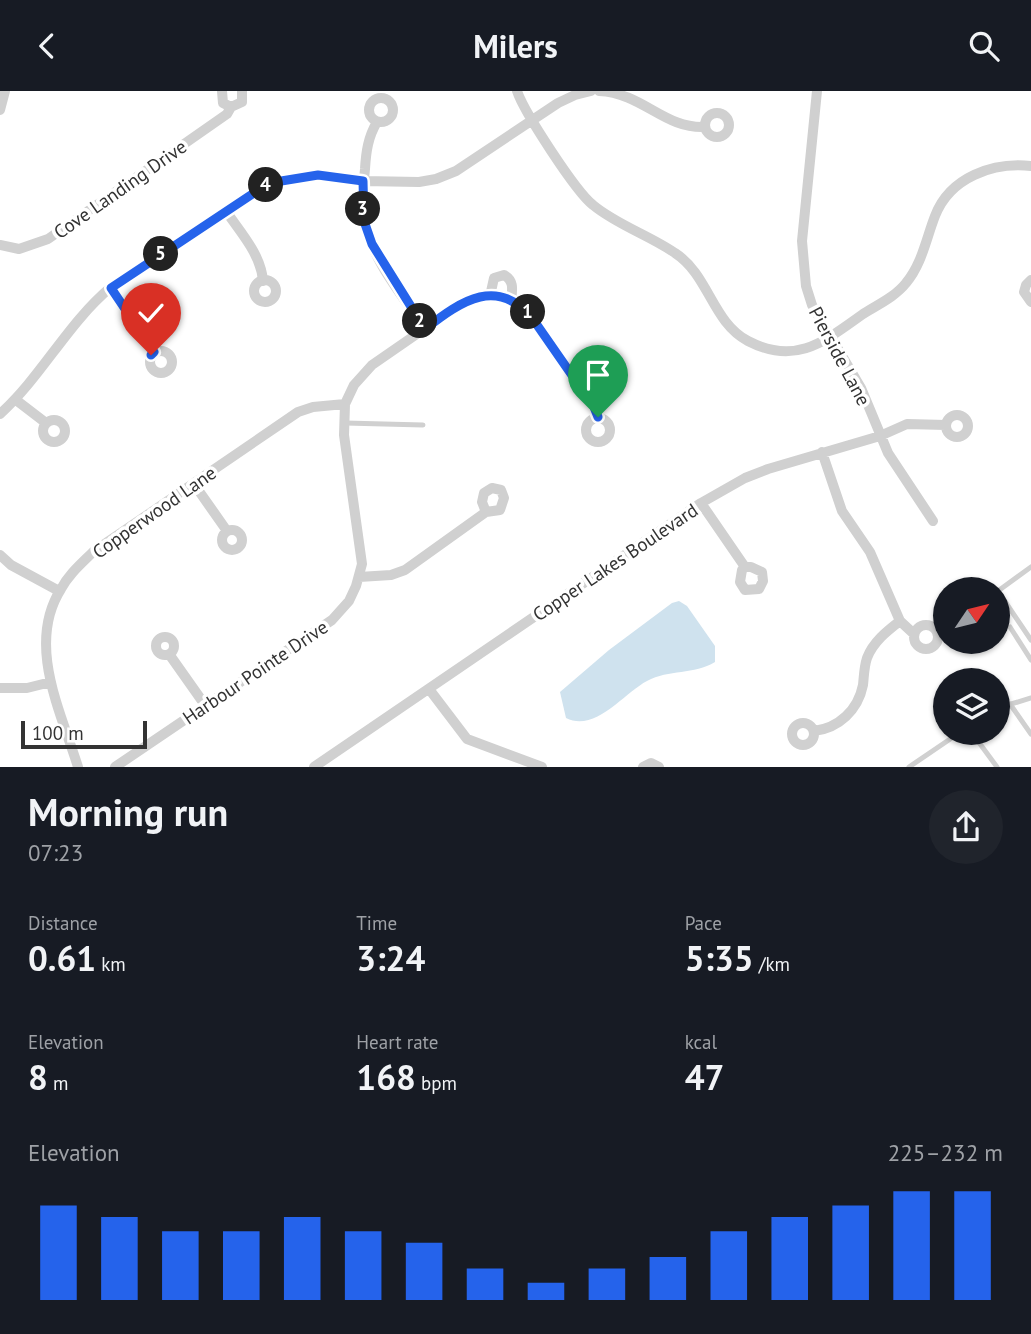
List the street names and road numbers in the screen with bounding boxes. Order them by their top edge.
street label: Cove Landing Drive [49,134,191,244]
street label: Pierside Lane [804,302,876,410]
street label: Copperwood Lane [88,460,220,564]
street label: Copper Lakes Boulevard [528,498,702,626]
street label: Harbour Pointe Drive [178,615,332,729]

